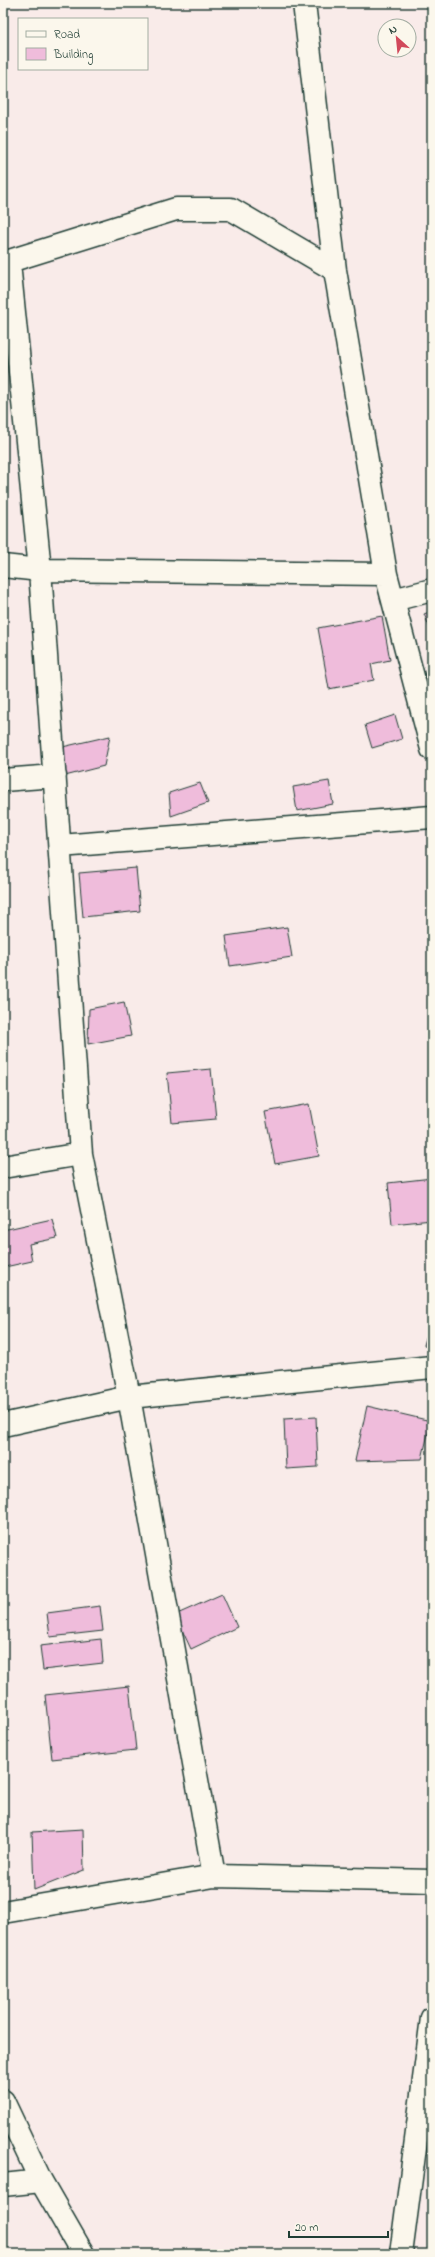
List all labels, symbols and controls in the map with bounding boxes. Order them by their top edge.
legend [18,18,148,70]
north arrow [377,18,417,58]
text: N [386,21,400,39]
text: Road [54,26,80,44]
text: Building [53,46,93,65]
scale bar [289,2213,388,2239]
text: 20 m [295,2219,318,2237]

